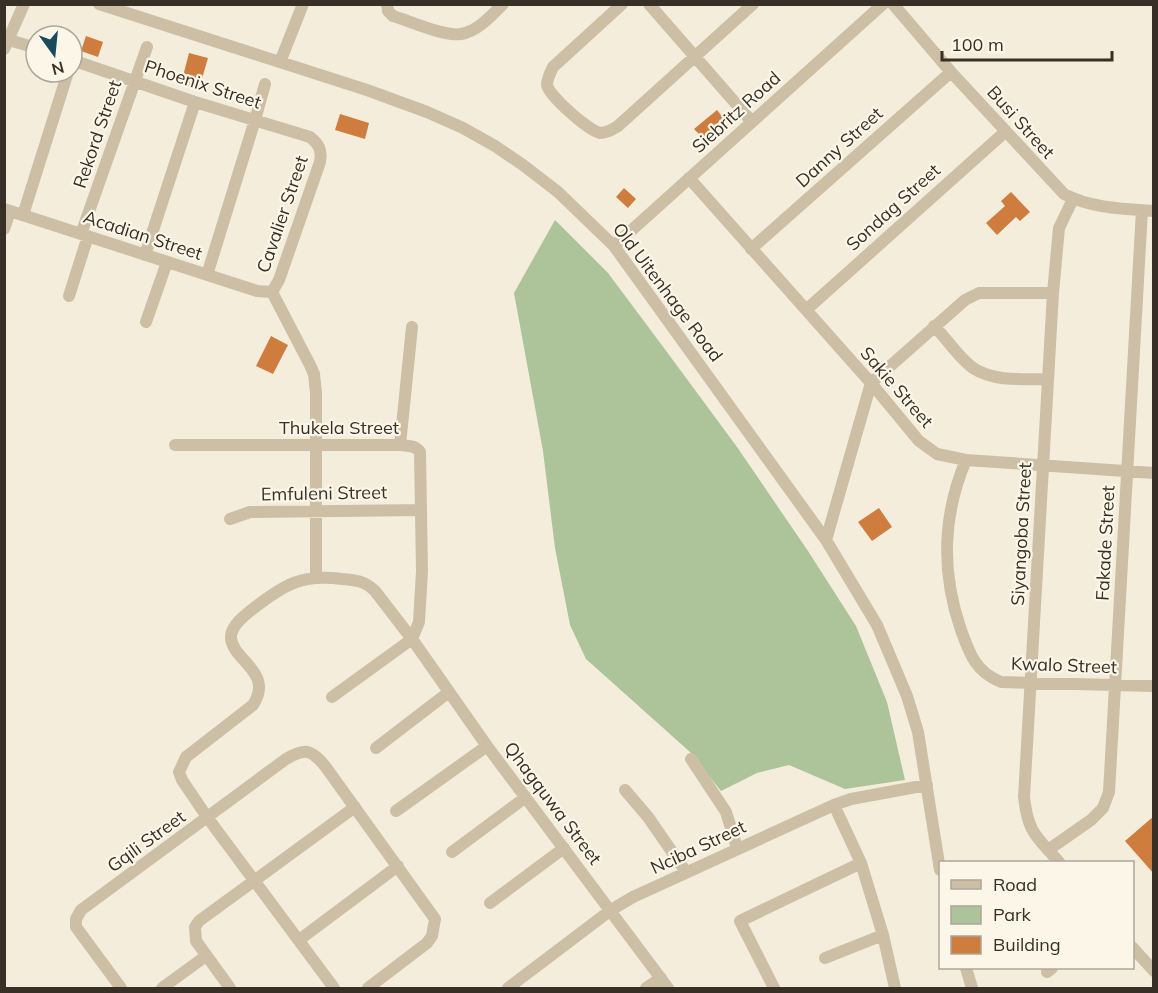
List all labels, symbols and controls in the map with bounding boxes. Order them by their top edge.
north arrow [24,24,84,84]
scale bar [942,24,1112,62]
text: 100 m [951,33,1004,56]
street label: Phoenix Street [142,54,264,114]
text: N [49,57,66,80]
street label: Siebritz Road [687,66,785,158]
street label: Rekord Street [68,77,126,191]
street label: Busi Street [982,81,1060,163]
street label: Danny Street [791,102,887,192]
street label: Cavalier Street [251,152,313,276]
street label: Sondag Street [841,159,945,255]
street label: Acadian Street [81,205,205,265]
street label: Old Uitenhage Road [608,218,728,366]
street label: Sakie Street [856,342,938,432]
street label: Thukela Street [279,416,399,439]
street label: Siyangoba Street [1006,462,1036,606]
street label: Emfuleni Street [261,480,387,506]
street label: Fakade Street [1090,485,1120,601]
street label: Kwalo Street [1011,652,1117,678]
street label: Qhagquwa Street [499,737,607,869]
street label: Gqili Street [102,805,190,877]
street label: Nciba Street [647,815,749,879]
legend [939,861,1134,969]
text: Road [993,873,1037,896]
text: Park [993,903,1032,926]
text: Building [993,933,1061,956]

